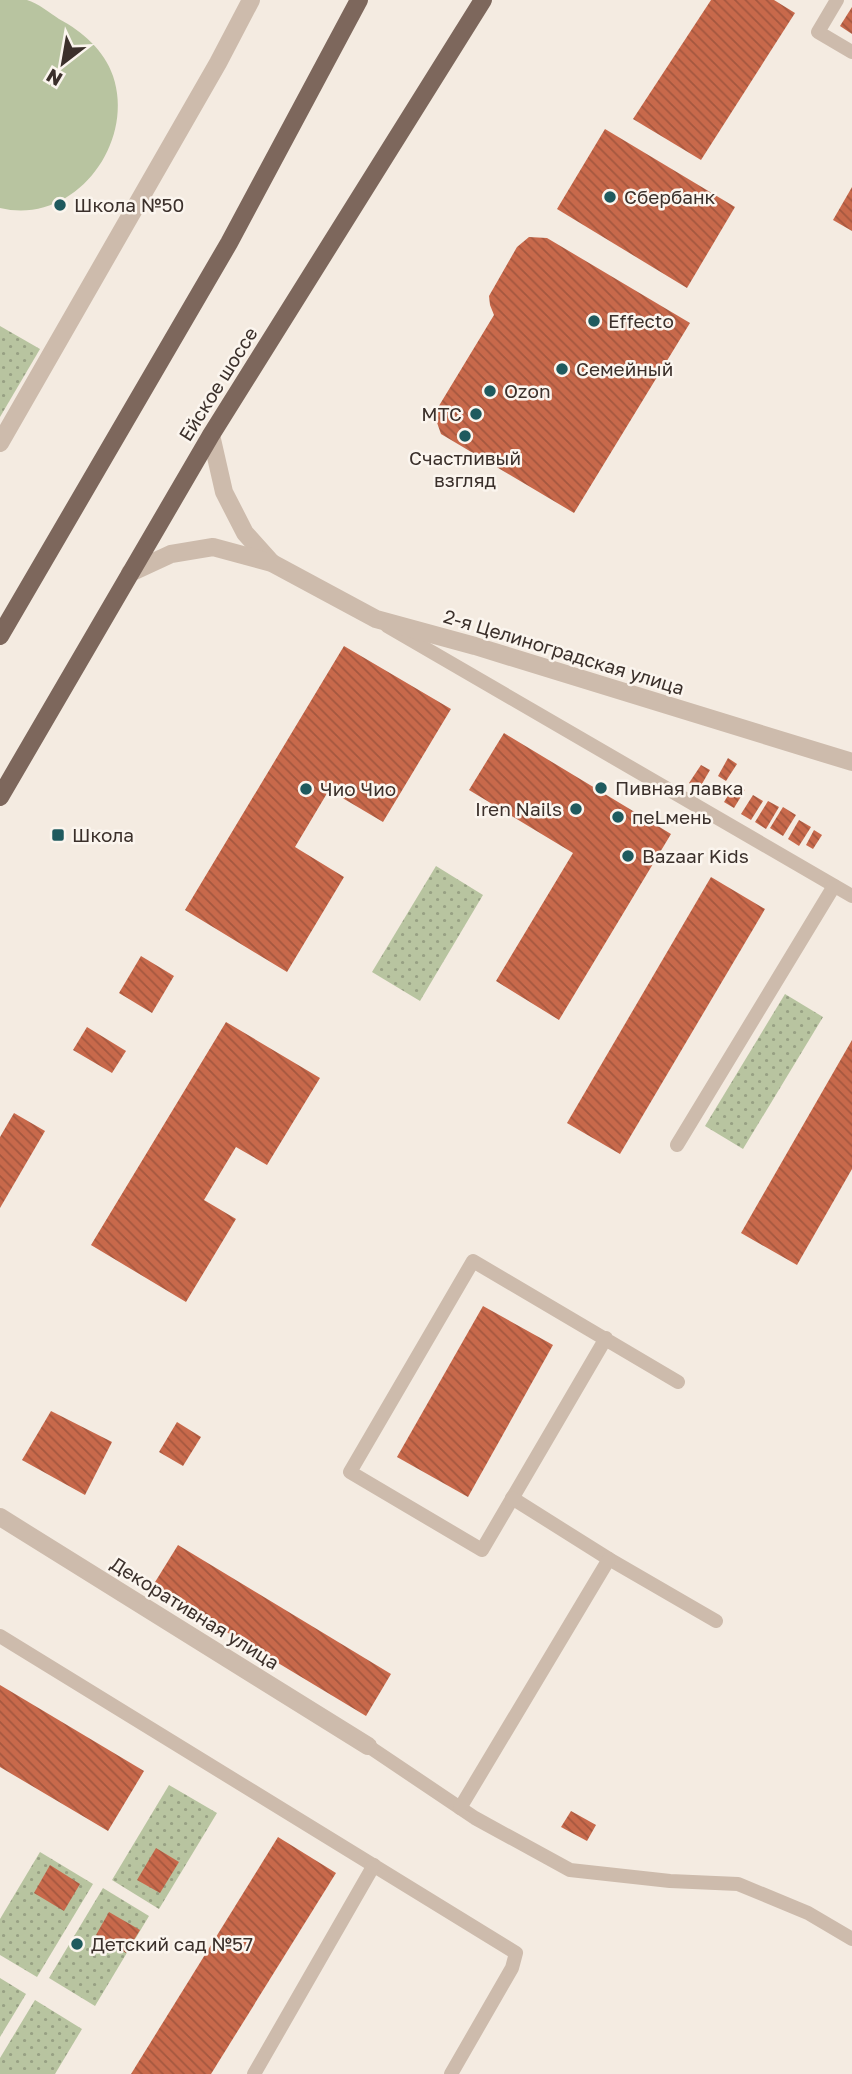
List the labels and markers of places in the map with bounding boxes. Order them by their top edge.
place label: Сбербанк [624,185,716,208]
marker: Сбербанк [602,189,618,205]
place label: Школа №50 [74,193,184,216]
marker: Школа №50 [52,197,68,213]
place label: Effecto [608,309,674,332]
marker: Effecto [586,313,602,329]
place label: Семейный [576,357,673,380]
marker: Семейный [554,361,570,377]
place label: Ozon [504,379,551,402]
marker: Ozon [482,383,498,399]
place label: МТС [421,402,462,425]
marker: МТС [468,406,484,422]
marker: Счастливый взгляд [457,428,473,444]
place label: Счастливый взгляд [409,446,521,491]
place label: Пивная лавка [615,776,744,799]
place label: Чио Чио [320,777,396,800]
marker: Пивная лавка [593,780,609,796]
marker: Чио Чио [298,781,314,797]
place label: Iren Nails [475,797,562,820]
marker: Iren Nails [568,801,584,817]
place label: пеLмень [632,805,712,828]
marker: пеLмень [610,809,626,825]
place label: Школа [72,823,134,846]
marker: Школа [50,827,66,843]
place label: Bazaar Kids [642,844,749,867]
marker: Bazaar Kids [620,848,636,864]
place label: Детский сад №57 [91,1932,253,1955]
marker: Детский сад №57 [69,1936,85,1952]

